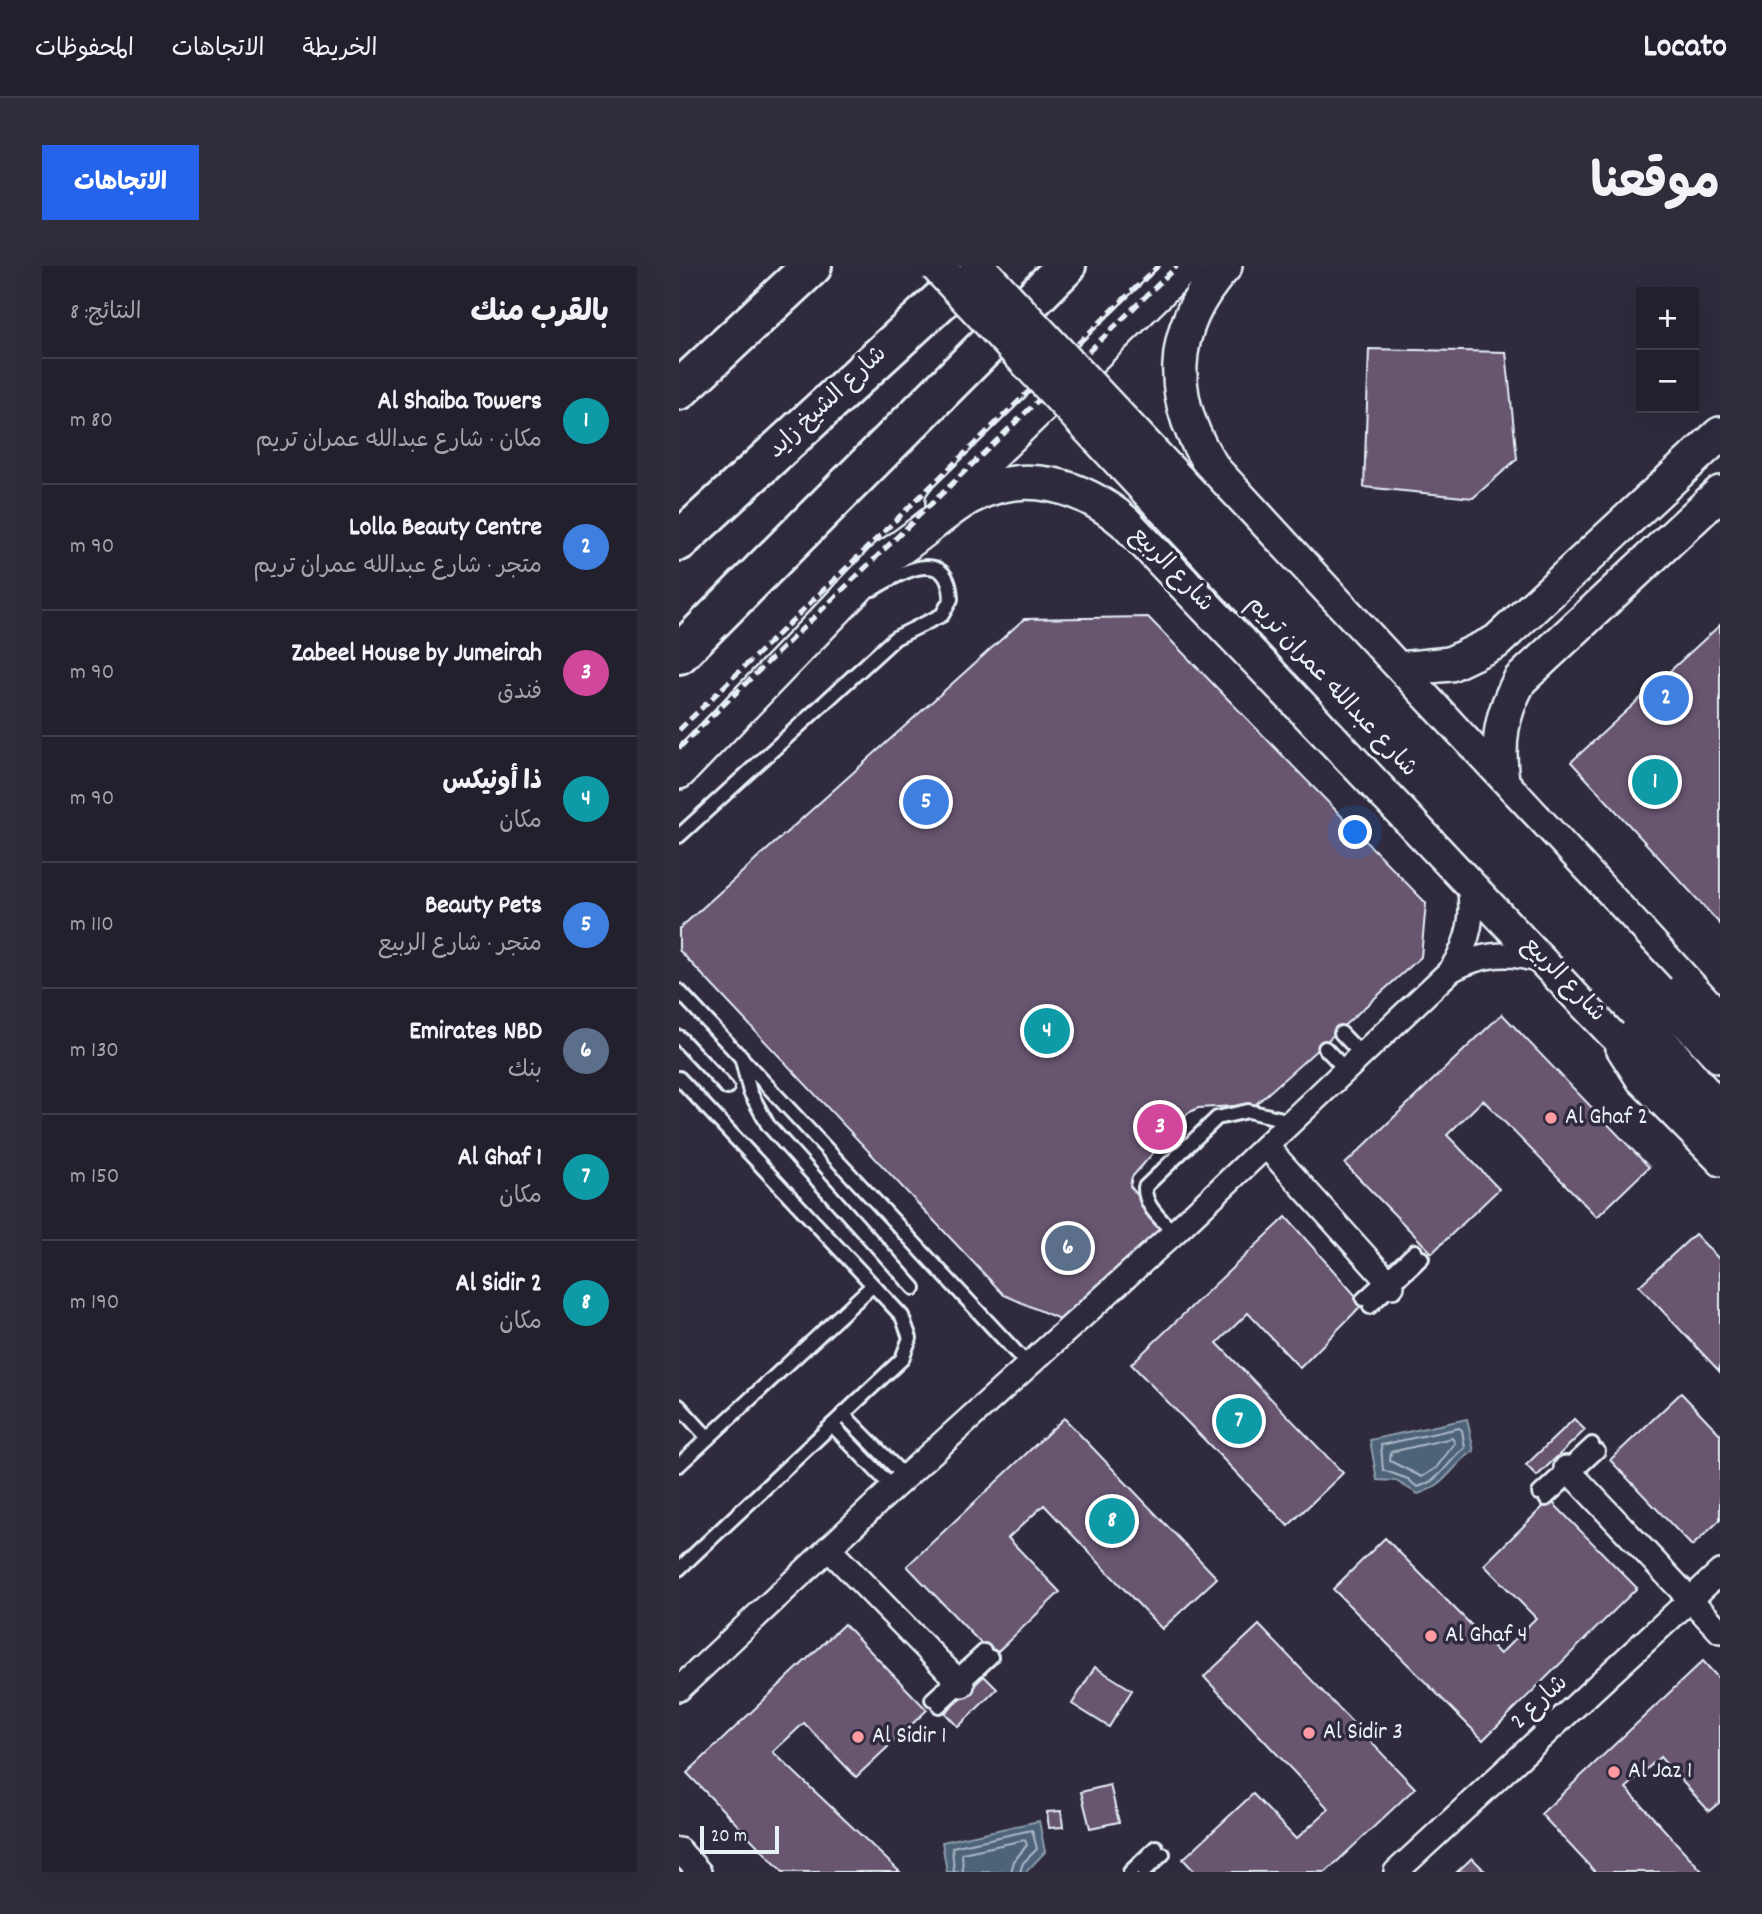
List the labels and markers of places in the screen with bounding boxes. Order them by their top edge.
pin: 2 [1643,672,1689,724]
pin: 1 [1632,756,1678,808]
pin: 5 [903,776,949,828]
pin: 4 [1024,1005,1070,1057]
pin: 3 [1137,1101,1183,1153]
place label: Al Ghaf 2 [1565,1101,1648,1135]
marker: Al Ghaf 2 [1543,1110,1559,1126]
pin: 6 [1045,1222,1091,1274]
pin: 7 [1216,1395,1262,1447]
pin: 8 [1089,1495,1135,1547]
place label: Al Ghaf 4 [1445,1619,1528,1653]
marker: Al Ghaf 4 [1423,1628,1439,1644]
place label: Al Sidir 3 [1323,1716,1403,1750]
place label: Al Sidir 1 [872,1720,947,1754]
marker: Al Sidir 3 [1301,1725,1317,1741]
marker: Al Sidir 1 [850,1729,866,1745]
place label: Al Jaz 1 [1628,1755,1692,1789]
marker: Al Jaz 1 [1606,1764,1622,1780]

